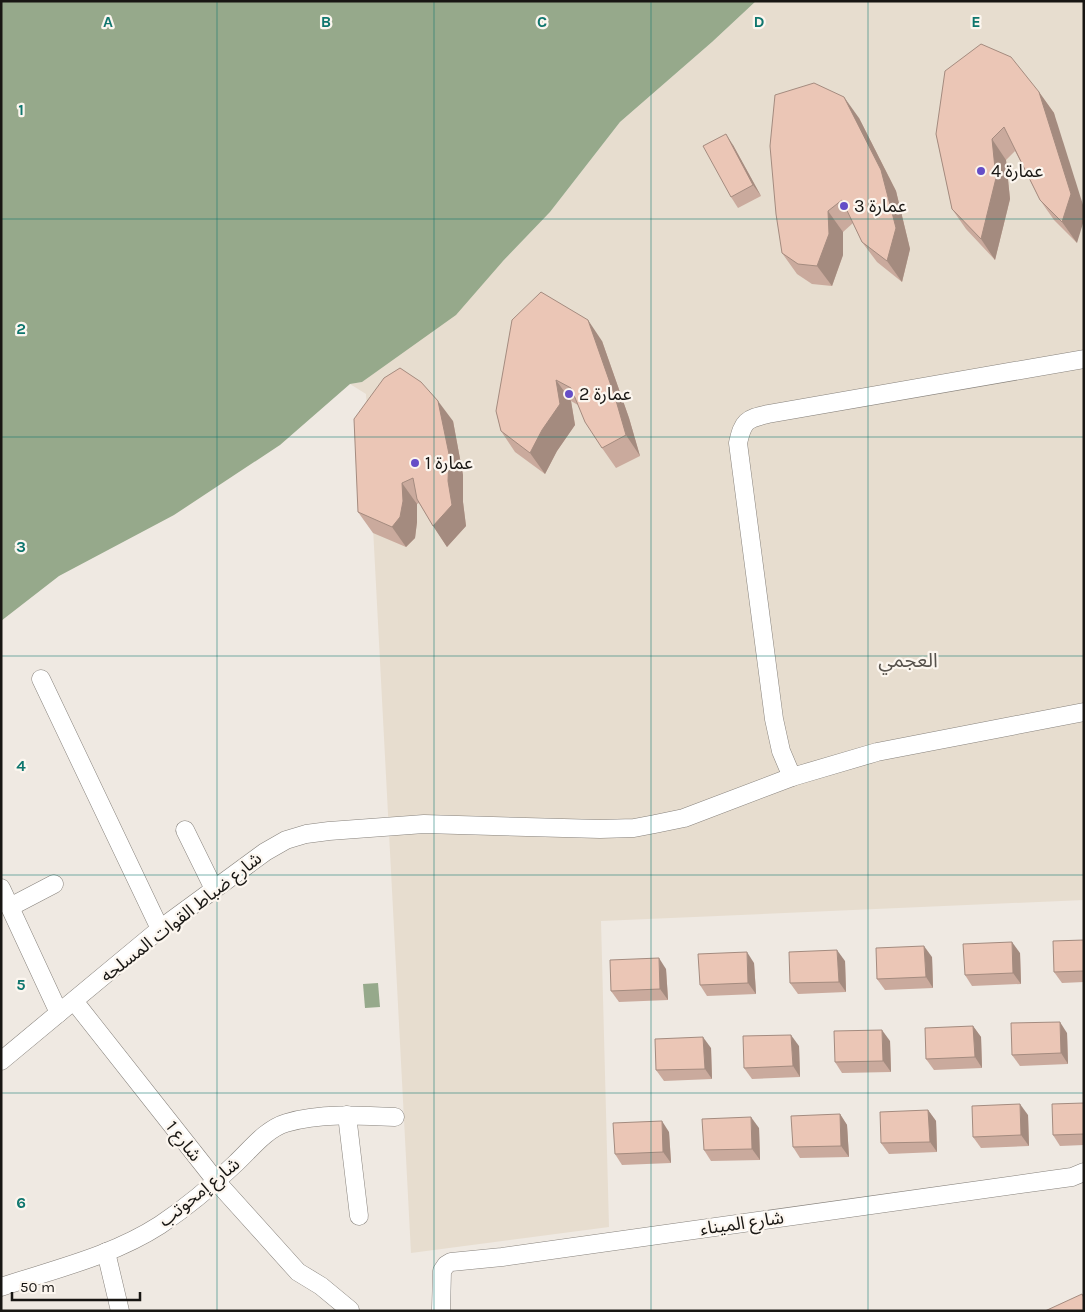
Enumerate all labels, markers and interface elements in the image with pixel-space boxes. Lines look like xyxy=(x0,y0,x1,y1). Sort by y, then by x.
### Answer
text: A xyxy=(103,12,113,31)
text: B xyxy=(321,12,331,31)
text: C xyxy=(537,12,547,31)
text: D xyxy=(754,12,765,31)
text: E xyxy=(971,12,981,31)
text: 1 xyxy=(18,100,24,119)
place label: عمارة 4 xyxy=(991,160,1043,182)
marker: عمارة 4 xyxy=(975,165,987,177)
place label: عمارة 3 xyxy=(854,195,907,217)
marker: عمارة 3 xyxy=(838,200,850,212)
text: 2 xyxy=(16,319,26,338)
place label: عمارة 2 xyxy=(579,383,632,405)
marker: عمارة 2 xyxy=(563,388,575,400)
place label: عمارة 1 xyxy=(425,452,473,474)
marker: عمارة 1 xyxy=(409,457,421,469)
text: 3 xyxy=(16,537,26,556)
district label: العجمي xyxy=(878,649,938,675)
text: 4 xyxy=(16,756,26,775)
street label: شارع ضباط القوات المسلحه xyxy=(96,847,268,989)
text: 5 xyxy=(16,975,26,994)
street label: شارع 1 xyxy=(159,1116,207,1167)
street label: شارع إمحوتب xyxy=(154,1153,246,1234)
text: 6 xyxy=(16,1193,26,1212)
street label: شارع الميناء xyxy=(699,1206,786,1243)
scale bar xyxy=(12,1270,140,1302)
text: 50 m xyxy=(20,1278,55,1296)

